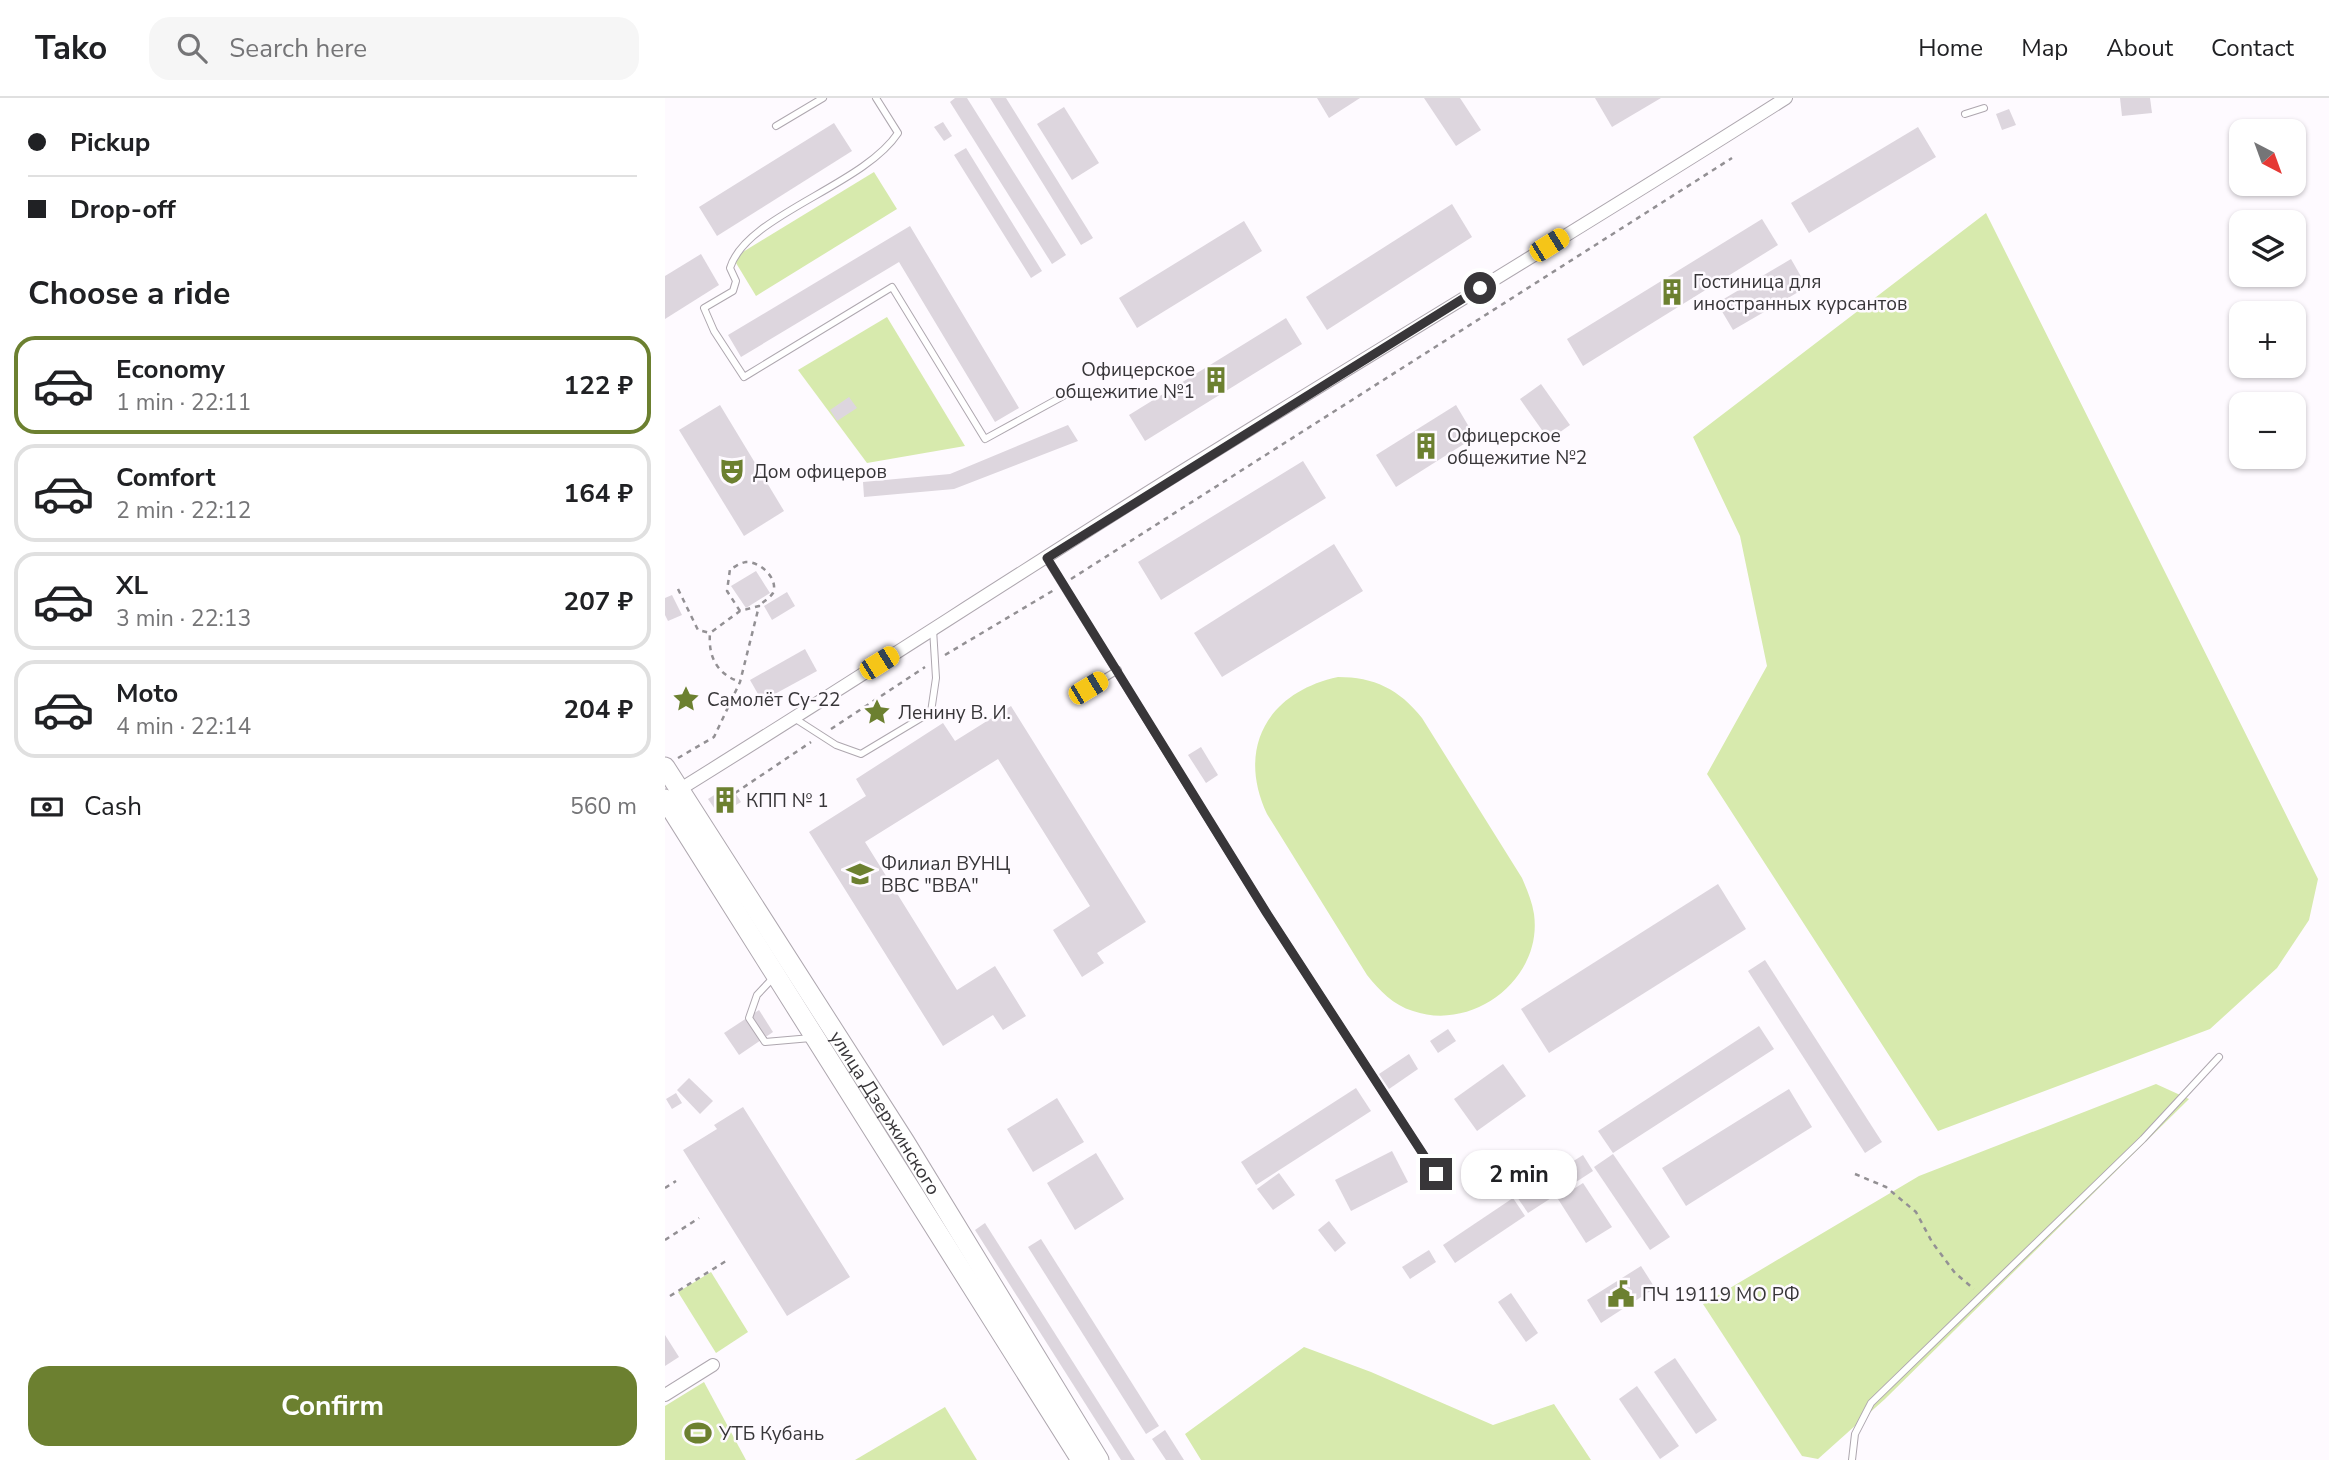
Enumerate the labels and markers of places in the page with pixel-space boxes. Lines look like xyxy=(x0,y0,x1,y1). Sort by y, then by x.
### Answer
place label: Гостиница для иностранных курсантов xyxy=(1693,269,1907,317)
building icon: Гостиница для иностранных курсантов xyxy=(1657,277,1687,307)
place label: Офицерское общежитие №1 xyxy=(1055,357,1195,405)
building icon: Офицерское общежитие №1 xyxy=(1201,365,1231,395)
place label: Офицерское общежитие №2 xyxy=(1447,423,1587,471)
building icon: Офицерское общежитие №2 xyxy=(1411,431,1441,461)
theatre icon: Дом офицеров xyxy=(717,456,747,486)
place label: Дом офицеров xyxy=(753,459,887,485)
place icon: Самолёт Су-22 xyxy=(671,684,701,714)
place label: Самолёт Су-22 xyxy=(707,687,840,713)
place icon: Ленину В. И. xyxy=(862,697,892,727)
place label: Ленину В. И. xyxy=(898,700,1011,726)
building icon: КПП № 1 xyxy=(710,785,740,815)
place label: КПП № 1 xyxy=(746,788,829,814)
place label: Филиал ВУНЦ ВВС "ВВА" xyxy=(881,851,1010,899)
school or university icon: Филиал ВУНЦ ВВС "ВВА" xyxy=(845,859,875,889)
public building icon: ПЧ 19119 МО РФ xyxy=(1606,1279,1636,1309)
place label: ПЧ 19119 МО РФ xyxy=(1642,1282,1800,1308)
sports icon: УТБ Кубань xyxy=(683,1418,713,1448)
place label: УТБ Кубань xyxy=(718,1421,824,1447)

